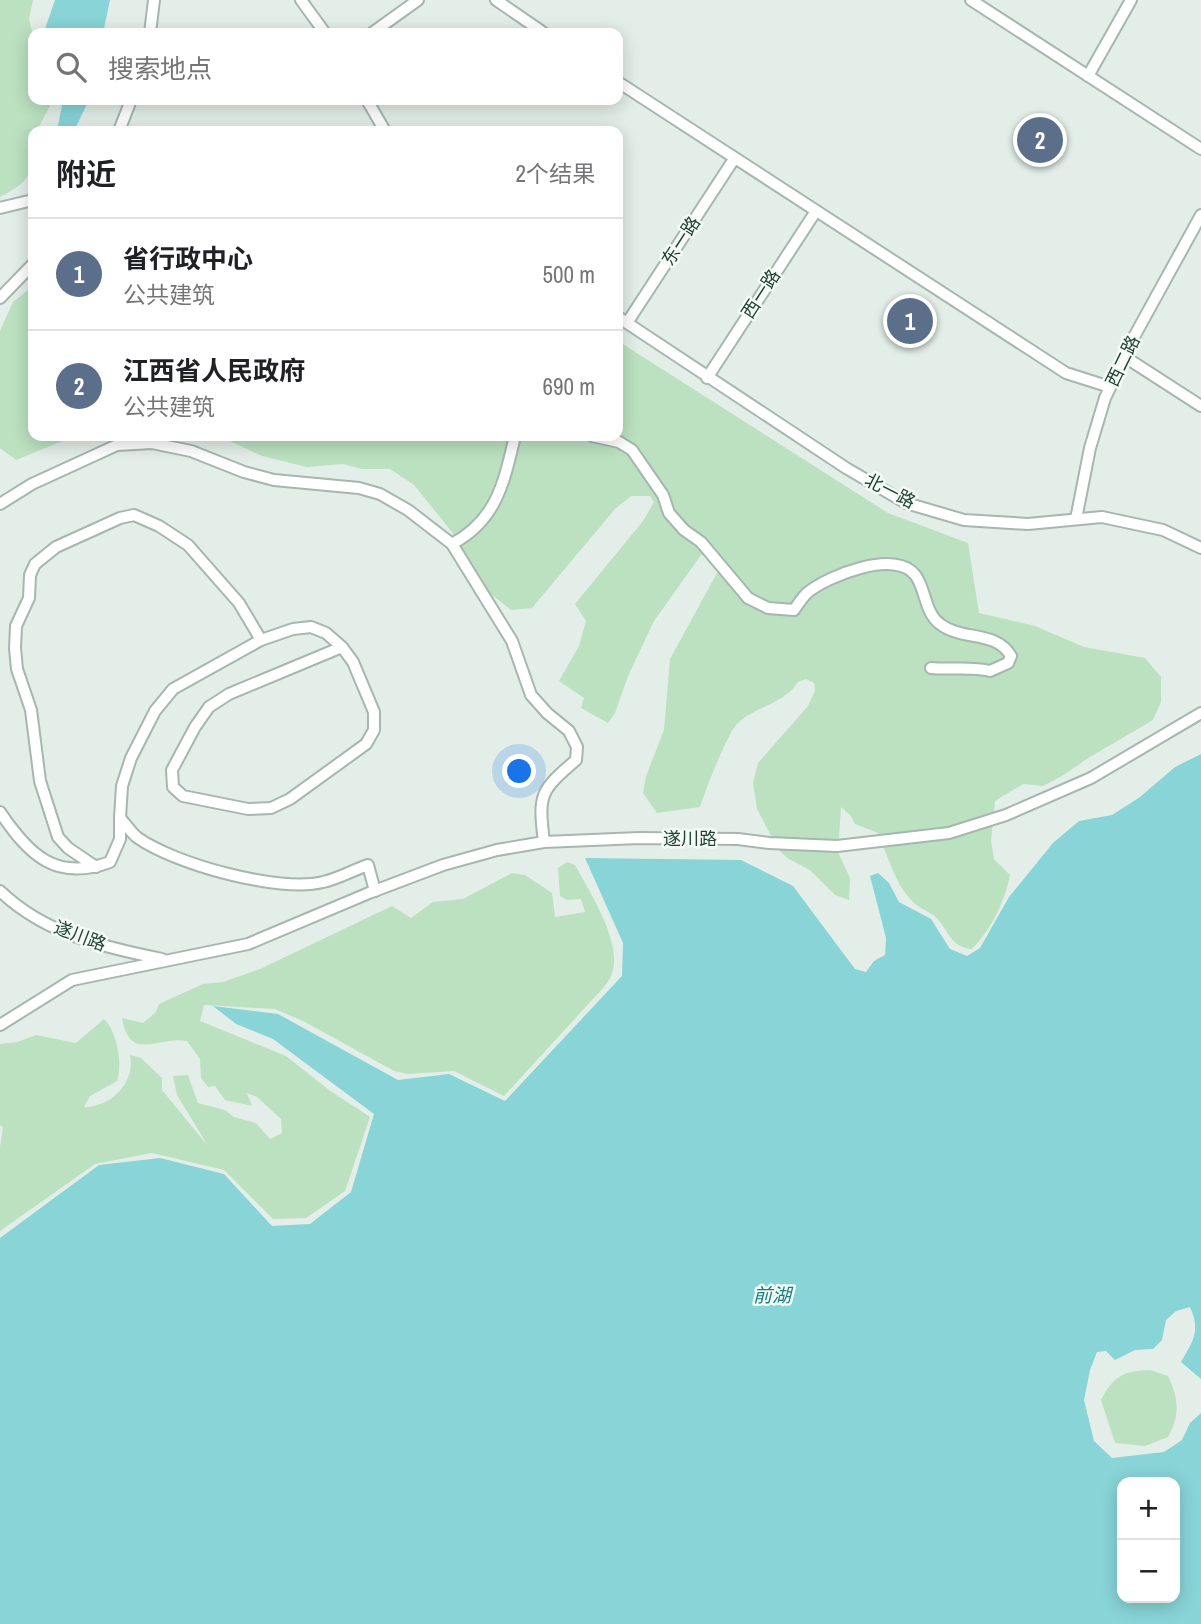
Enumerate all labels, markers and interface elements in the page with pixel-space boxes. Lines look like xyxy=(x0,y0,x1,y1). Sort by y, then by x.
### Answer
search box xyxy=(28,28,623,105)
icon: search xyxy=(52,48,90,86)
text: 搜索地点 xyxy=(108,51,212,86)
pin: 2 xyxy=(1017,114,1063,166)
text: 附近 xyxy=(56,154,116,194)
text: 2个结果 xyxy=(516,158,595,189)
street label: 东一路 xyxy=(655,211,706,270)
text: 省行政中心 xyxy=(123,241,253,276)
text: 1 xyxy=(74,259,84,290)
text: 500 m xyxy=(543,259,595,290)
street label: 西一路 xyxy=(735,264,786,323)
text: 公共建筑 xyxy=(123,279,215,310)
pin: 1 xyxy=(887,295,933,347)
street label: 西二路 xyxy=(1099,331,1146,391)
text: 江西省人民政府 xyxy=(123,353,305,388)
text: 2 xyxy=(74,371,84,402)
text: 690 m xyxy=(543,371,595,402)
text: 公共建筑 xyxy=(123,391,215,422)
street label: 北一路 xyxy=(860,467,920,514)
your location xyxy=(502,754,536,788)
street label: 遂川路 xyxy=(663,826,717,851)
street label: 遂川路 xyxy=(50,914,110,957)
water label: 前湖 xyxy=(753,1282,794,1308)
map controls xyxy=(1117,1477,1180,1603)
button: + xyxy=(1117,1477,1180,1540)
button: − xyxy=(1117,1540,1180,1603)

